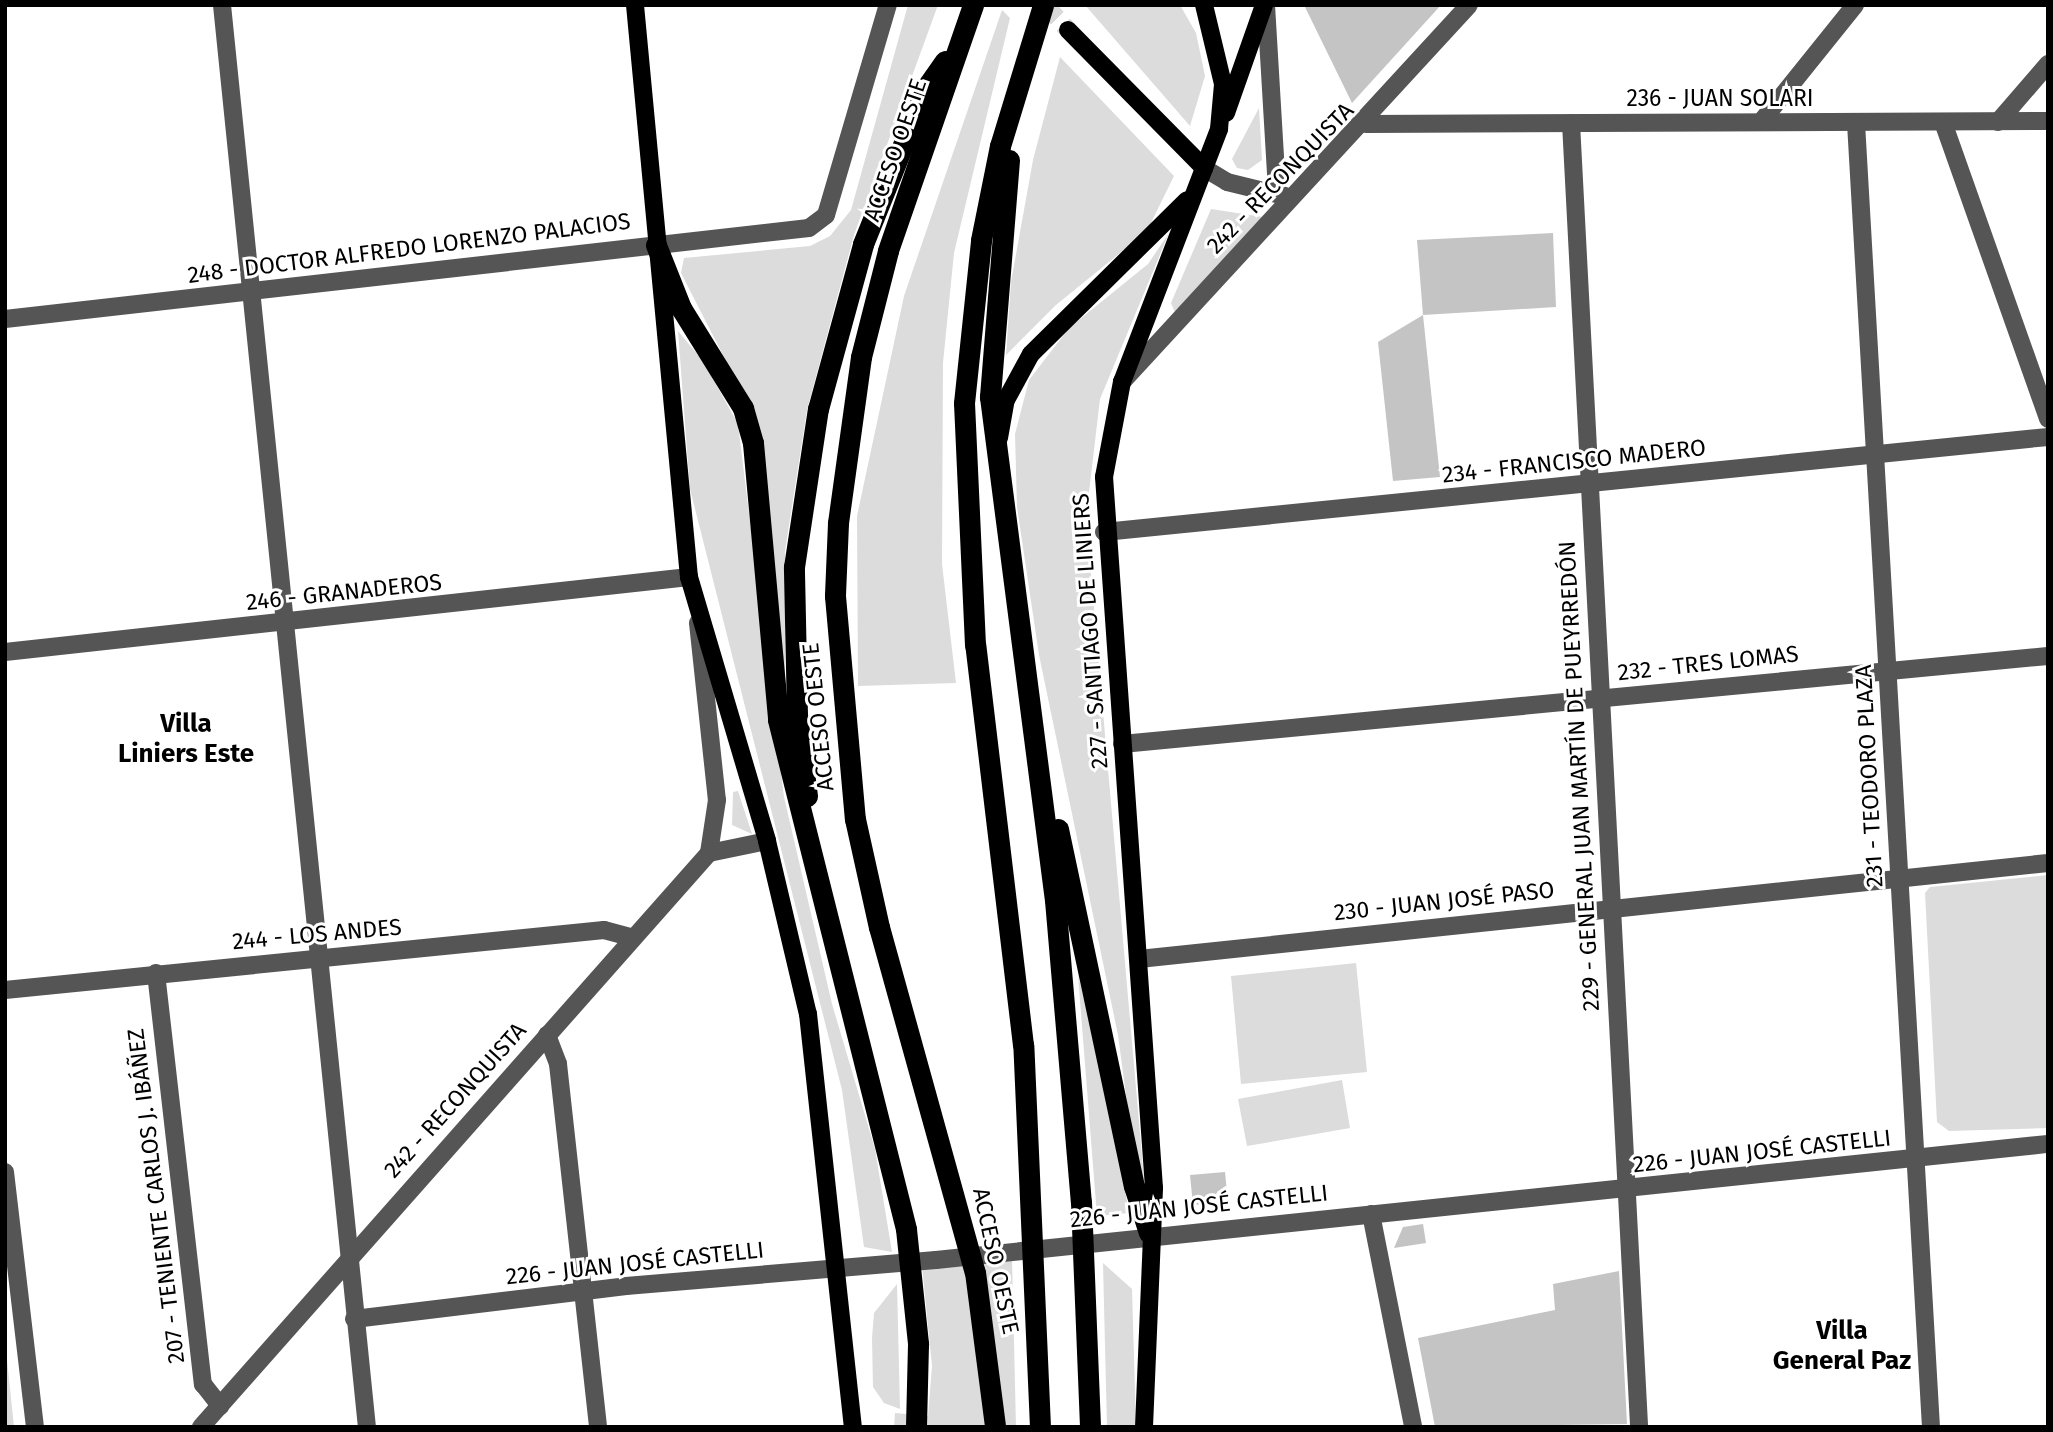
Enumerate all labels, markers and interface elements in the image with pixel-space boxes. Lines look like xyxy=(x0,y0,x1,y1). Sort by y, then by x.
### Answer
street label: ACCESO OESTE xyxy=(858,75,932,225)
street label: 236 - JUAN SOLARI xyxy=(1626,84,1814,112)
street label: 242 - RECONQUISTA xyxy=(1201,97,1359,259)
street label: 248 - DOCTOR ALFREDO LORENZO PALACIOS xyxy=(186,207,632,289)
street label: 234 - FRANCISCO MADERO xyxy=(1441,433,1707,489)
street label: 227 - SANTIAGO DE LINIERS xyxy=(1067,492,1113,770)
street label: 229 - GENERAL JUAN MARTÍN DE PUEYRREDÓN xyxy=(1553,540,1605,1012)
street label: 246 - GRANADEROS xyxy=(245,568,443,616)
street label: 232 - TRES LOMAS xyxy=(1616,640,1800,686)
street label: ACCESO OESTE xyxy=(796,641,840,793)
street label: 231 - TEODORO PLAZA xyxy=(1849,664,1889,888)
district label: Villa Liniers Este xyxy=(118,708,254,770)
street label: 230 - JUAN JOSÉ PASO xyxy=(1332,876,1556,926)
street label: 244 - LOS ANDES xyxy=(231,913,403,955)
street label: 242 - RECONQUISTA xyxy=(378,1017,532,1183)
street label: 207 - TENIENTE CARLOS J. IBÁÑEZ xyxy=(122,1027,190,1365)
street label: 226 - JUAN JOSÉ CASTELLI xyxy=(1632,1124,1892,1178)
street label: 226 - JUAN JOSÉ CASTELLI xyxy=(1069,1179,1329,1233)
street label: ACCESO OESTE xyxy=(967,1185,1025,1337)
street label: 226 - JUAN JOSÉ CASTELLI xyxy=(505,1236,765,1290)
district label: Villa General Paz xyxy=(1773,1315,1911,1376)

